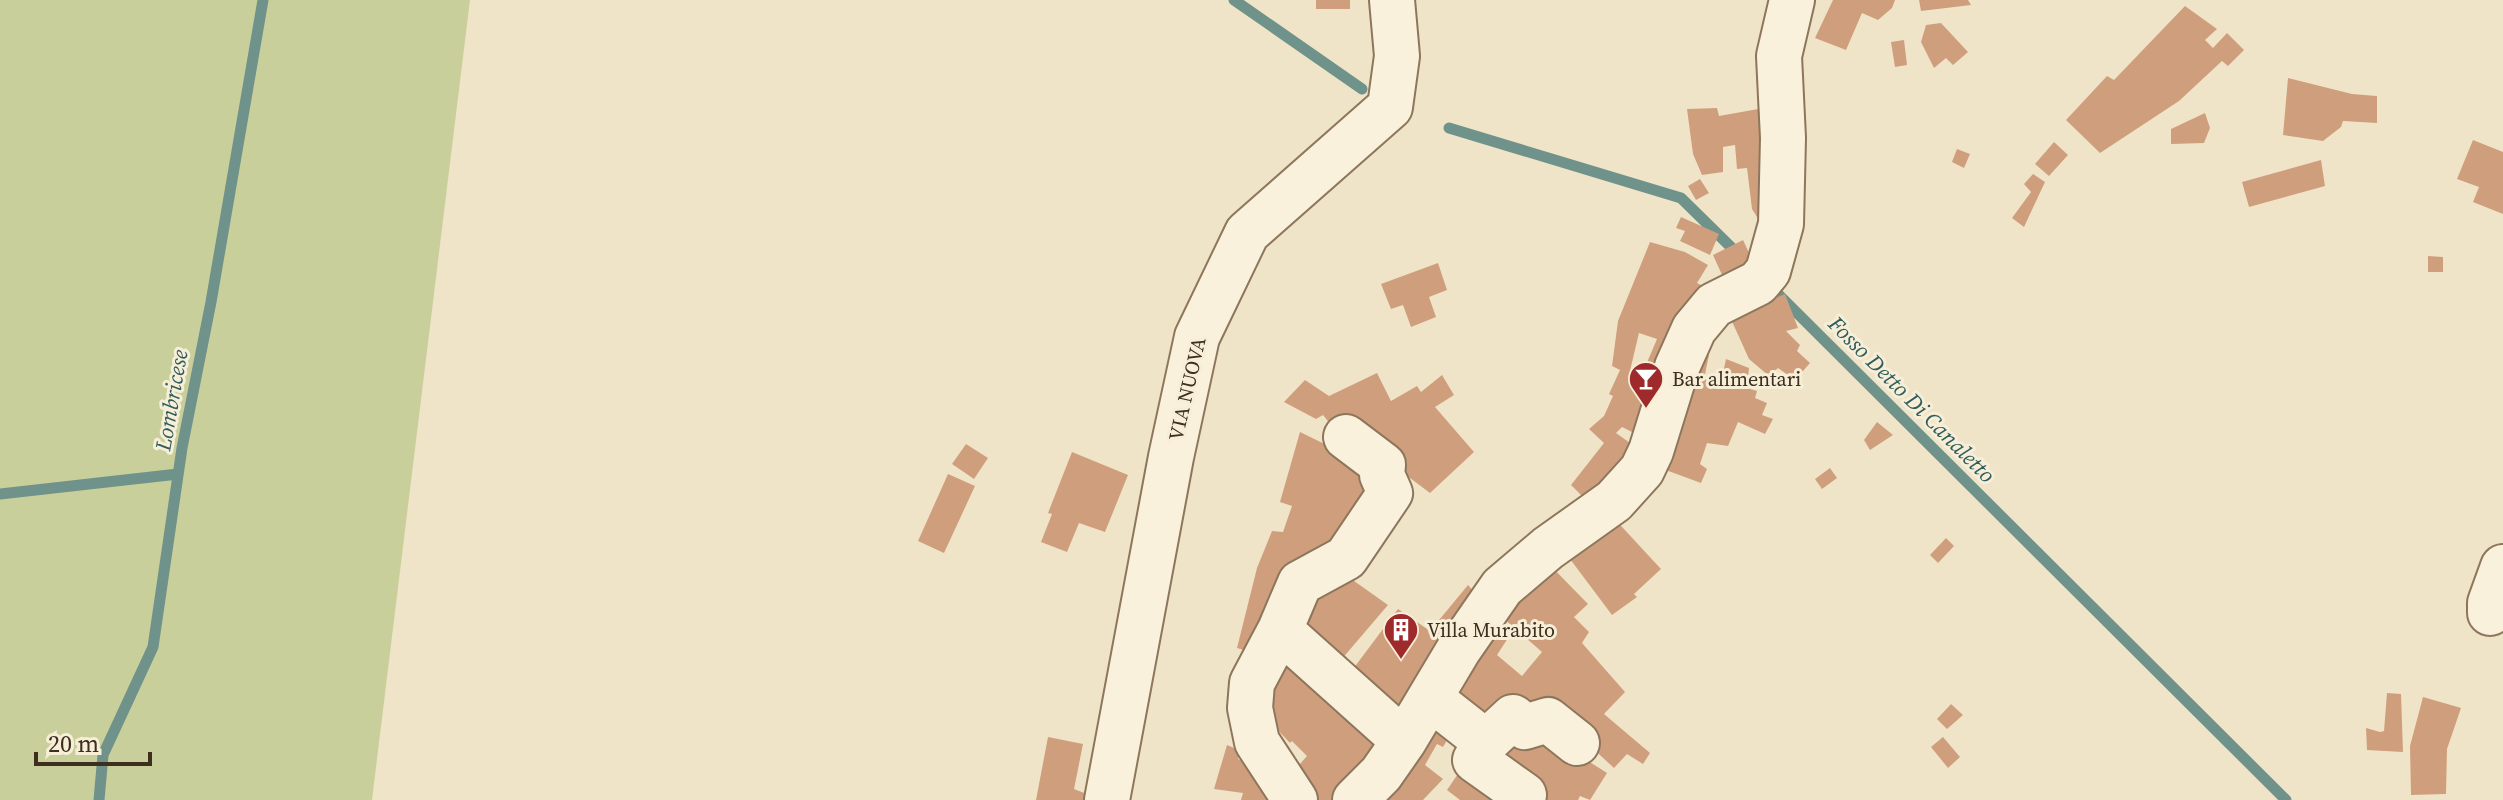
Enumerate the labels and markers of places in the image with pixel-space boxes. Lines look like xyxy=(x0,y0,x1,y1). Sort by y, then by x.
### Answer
bar icon: Bar alimentari xyxy=(1627,360,1665,410)
place label: Bar alimentari xyxy=(1672,365,1801,393)
building icon: Villa Murabito xyxy=(1382,611,1420,661)
place label: Villa Murabito xyxy=(1427,616,1555,644)

